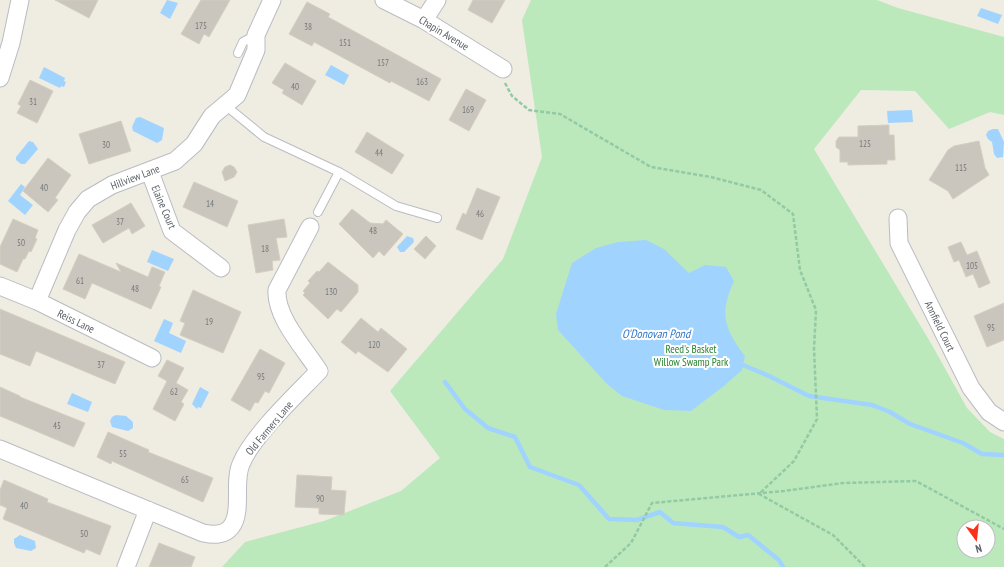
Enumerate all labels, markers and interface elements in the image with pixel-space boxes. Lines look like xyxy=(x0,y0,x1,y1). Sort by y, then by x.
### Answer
street label: Chapin Avenue xyxy=(416,13,472,54)
house number: 175 xyxy=(195,20,207,31)
house number: 38 xyxy=(304,21,312,32)
house number: 151 xyxy=(339,37,351,48)
house number: 157 xyxy=(377,57,389,68)
house number: 163 xyxy=(416,76,428,87)
house number: 40 xyxy=(291,81,299,92)
house number: 31 xyxy=(29,96,37,107)
house number: 169 xyxy=(462,104,474,115)
house number: 125 xyxy=(859,138,871,149)
house number: 30 xyxy=(102,139,110,150)
house number: 44 xyxy=(375,147,383,158)
street label: Hillview Lane xyxy=(109,161,162,193)
house number: 115 xyxy=(955,162,967,173)
house number: 40 xyxy=(40,182,48,193)
street label: Elaine Court xyxy=(149,183,179,231)
house number: 14 xyxy=(206,198,214,209)
house number: 46 xyxy=(476,208,484,219)
house number: 37 xyxy=(116,216,124,227)
house number: 48 xyxy=(369,225,377,236)
house number: 50 xyxy=(17,237,25,248)
house number: 18 xyxy=(261,243,269,254)
house number: 105 xyxy=(966,260,978,271)
house number: 61 xyxy=(76,275,84,286)
house number: 48 xyxy=(131,283,139,294)
house number: 130 xyxy=(325,286,337,297)
street label: Annfield Court xyxy=(922,298,958,354)
street label: Reiss Lane xyxy=(55,306,97,336)
house number: 19 xyxy=(205,316,213,327)
house number: 95 xyxy=(987,322,995,333)
water label: O'Donovan Pond xyxy=(622,326,692,341)
house number: 120 xyxy=(368,339,380,350)
park label: Reed's Basket Willow Swamp Park xyxy=(654,342,729,369)
house number: 37 xyxy=(97,359,105,370)
house number: 95 xyxy=(257,371,265,382)
house number: 62 xyxy=(170,386,178,397)
street label: Old Farmers Lane xyxy=(242,398,296,458)
house number: 45 xyxy=(53,420,61,431)
house number: 55 xyxy=(119,448,127,459)
house number: 65 xyxy=(181,474,189,485)
house number: 90 xyxy=(316,493,324,504)
house number: 40 xyxy=(20,500,28,511)
north arrow xyxy=(956,519,996,559)
house number: 50 xyxy=(80,528,88,539)
text: N xyxy=(974,541,983,556)

